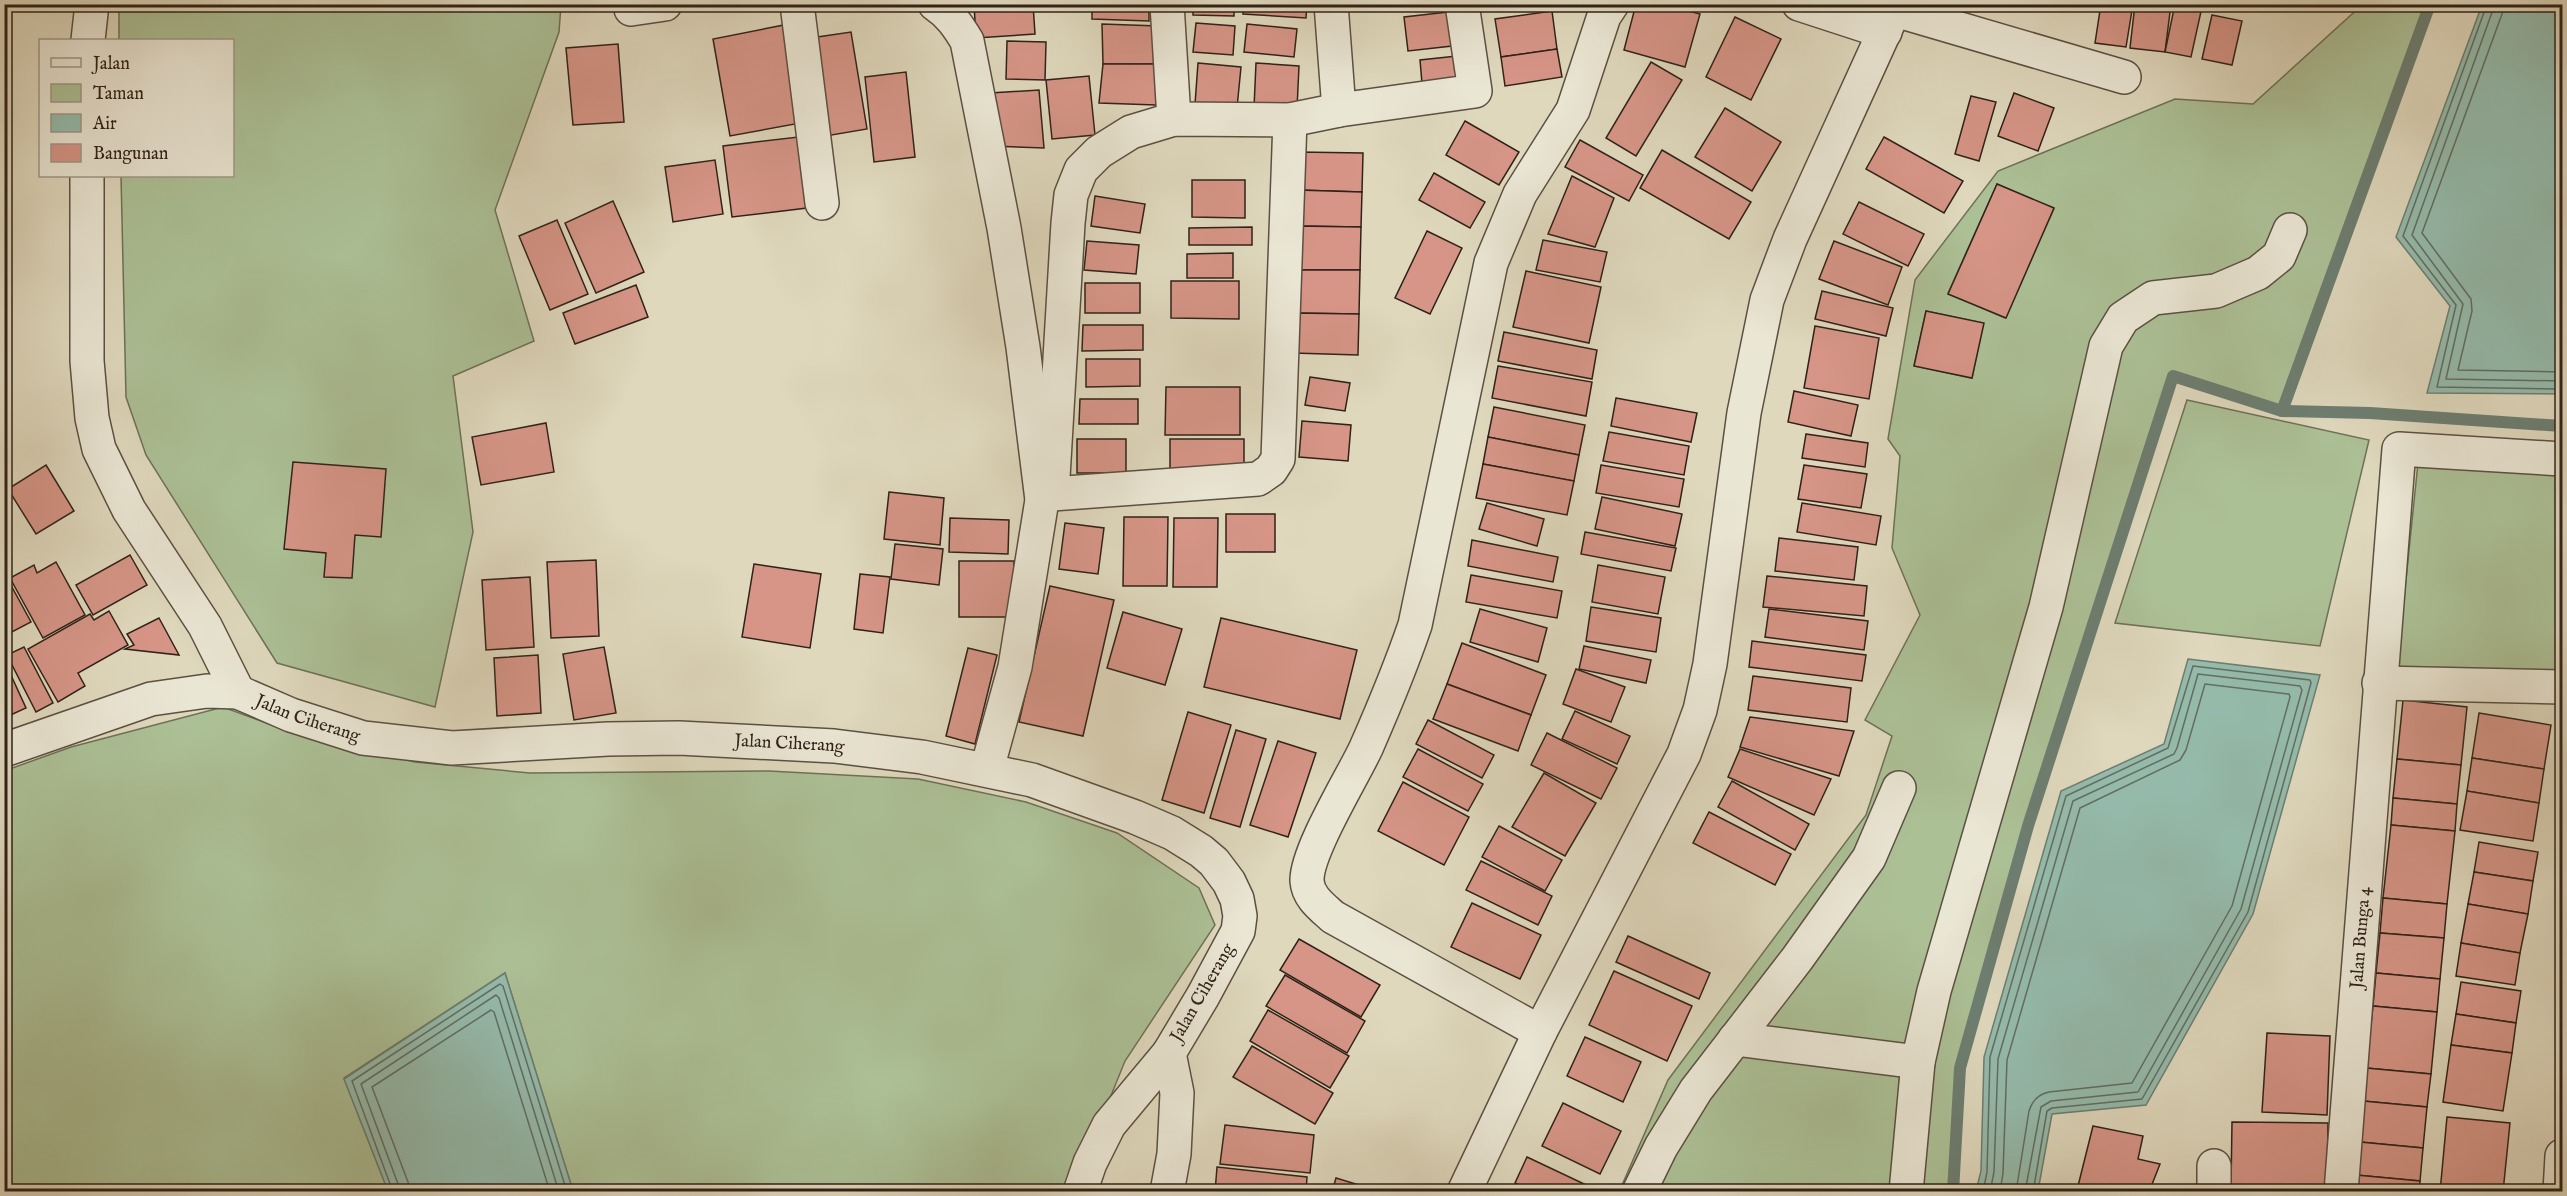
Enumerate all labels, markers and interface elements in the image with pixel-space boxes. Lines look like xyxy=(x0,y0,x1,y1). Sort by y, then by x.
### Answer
legend xyxy=(39,39,234,177)
text: Jalan xyxy=(91,53,130,76)
text: Taman xyxy=(93,83,144,106)
text: Air xyxy=(92,113,117,136)
text: Bangunan xyxy=(93,143,169,166)
street label: Jalan Ciherang xyxy=(250,689,363,748)
street label: Jalan Ciherang xyxy=(732,729,846,759)
street label: Jalan Bunga 4 xyxy=(2345,886,2376,992)
street label: Jalan Ciherang xyxy=(1165,939,1241,1048)

